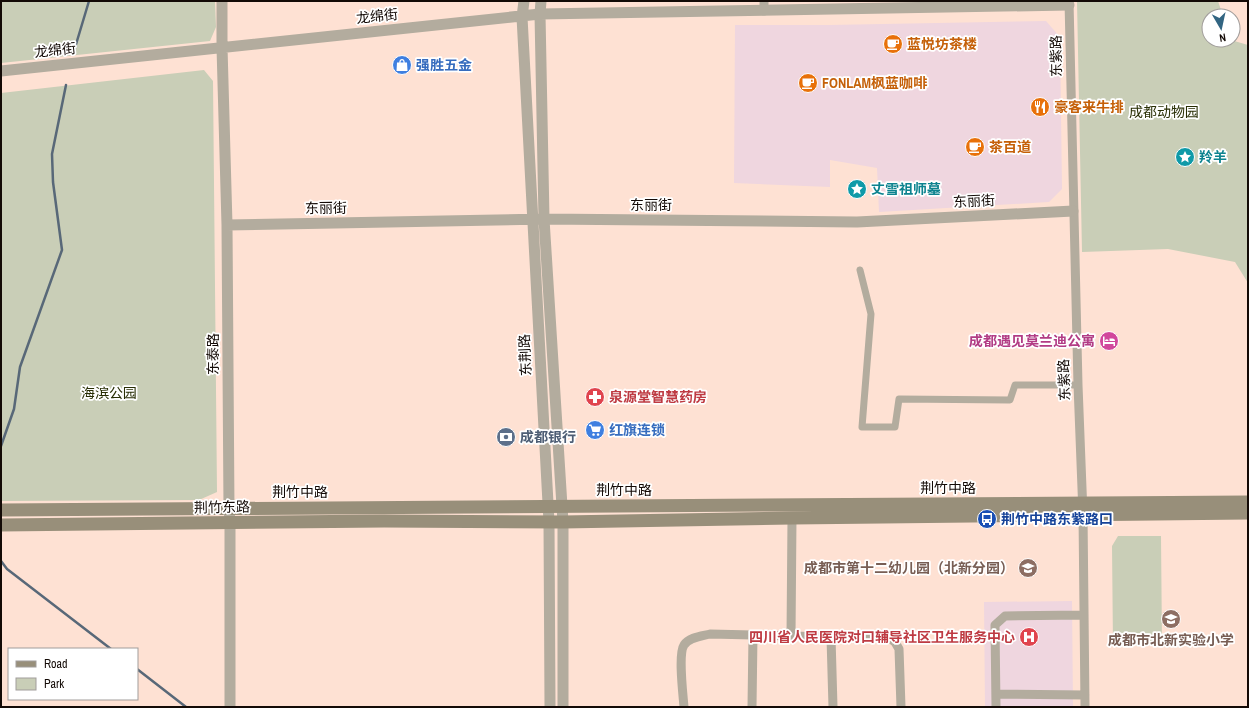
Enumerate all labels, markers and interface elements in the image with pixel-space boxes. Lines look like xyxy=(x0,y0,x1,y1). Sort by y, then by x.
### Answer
street label: 龙绵街 xyxy=(355,5,399,27)
north arrow xyxy=(1201,8,1241,48)
text: N xyxy=(1218,30,1227,45)
cafe icon: 蓝悦坊茶楼 xyxy=(882,33,904,55)
place label: 蓝悦坊茶楼 xyxy=(907,35,977,53)
street label: 东紫路 xyxy=(1047,35,1065,77)
street label: 龙绵街 xyxy=(33,39,77,61)
shop icon: 强胜五金 xyxy=(391,54,413,76)
place label: 强胜五金 xyxy=(416,56,472,74)
cafe icon: FONLAM枫蓝咖啡 xyxy=(797,72,819,94)
place label: FONLAM枫蓝咖啡 xyxy=(822,74,928,92)
restaurant icon: 豪客来牛排 xyxy=(1029,96,1051,118)
place label: 豪客来牛排 xyxy=(1054,98,1124,116)
park label: 成都动物园 xyxy=(1129,103,1199,121)
cafe icon: 茶百道 xyxy=(964,136,986,158)
place label: 茶百道 xyxy=(989,138,1031,156)
place icon: 羚羊 xyxy=(1174,146,1196,168)
place label: 羚羊 xyxy=(1199,148,1227,166)
place icon: 丈雪祖师墓 xyxy=(846,178,868,200)
place label: 丈雪祖师墓 xyxy=(871,180,941,198)
street label: 东丽街 xyxy=(953,191,995,211)
street label: 东丽街 xyxy=(630,196,672,214)
street label: 东丽街 xyxy=(305,199,347,217)
hotel icon: 成都遇见莫兰迪公寓 xyxy=(1098,330,1120,352)
place label: 成都遇见莫兰迪公寓 xyxy=(969,332,1095,350)
street label: 东泰路 xyxy=(204,333,222,375)
street label: 东荆路 xyxy=(515,334,535,376)
street label: 东紫路 xyxy=(1054,359,1074,401)
park label: 海滨公园 xyxy=(81,384,137,402)
pharmacy icon: 泉源堂智慧药房 xyxy=(584,386,606,408)
place label: 泉源堂智慧药房 xyxy=(609,388,707,406)
supermarket icon: 红旗连锁 xyxy=(584,419,606,441)
place label: 红旗连锁 xyxy=(609,421,665,439)
bank icon: 成都银行 xyxy=(495,426,517,448)
place label: 成都银行 xyxy=(520,428,576,446)
street label: 荆竹中路 xyxy=(920,479,976,497)
street label: 荆竹中路 xyxy=(596,481,652,499)
street label: 荆竹中路 xyxy=(272,483,328,501)
street label: 荆竹东路 xyxy=(194,498,250,516)
bus stop icon: 荆竹中路东紫路口 xyxy=(976,508,998,530)
place label: 荆竹中路东紫路口 xyxy=(1001,510,1113,528)
school or university icon: 成都市第十二幼儿园（北新分园） xyxy=(1017,557,1039,579)
place label: 成都市第十二幼儿园（北新分园） xyxy=(804,559,1014,577)
school or university icon: 成都市北新实验小学 xyxy=(1160,608,1182,630)
hospital icon: 四川省人民医院对口辅导社区卫生服务中心 xyxy=(1018,626,1040,648)
place label: 四川省人民医院对口辅导社区卫生服务中心 xyxy=(749,628,1015,646)
place label: 成都市北新实验小学 xyxy=(1108,631,1234,649)
legend xyxy=(8,648,138,700)
text: Road xyxy=(44,656,68,672)
text: Park xyxy=(44,676,64,692)

